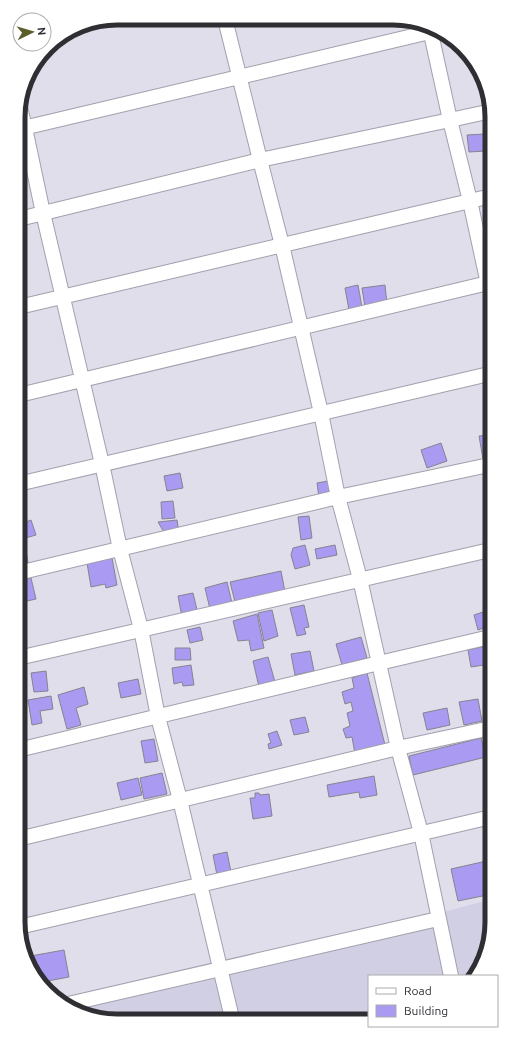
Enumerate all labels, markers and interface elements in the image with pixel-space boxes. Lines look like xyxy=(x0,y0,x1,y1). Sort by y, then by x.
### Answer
north arrow xyxy=(12,12,52,52)
text: N xyxy=(36,27,48,36)
legend xyxy=(368,975,498,1027)
text: Road xyxy=(404,984,432,997)
text: Building xyxy=(404,1004,448,1017)

